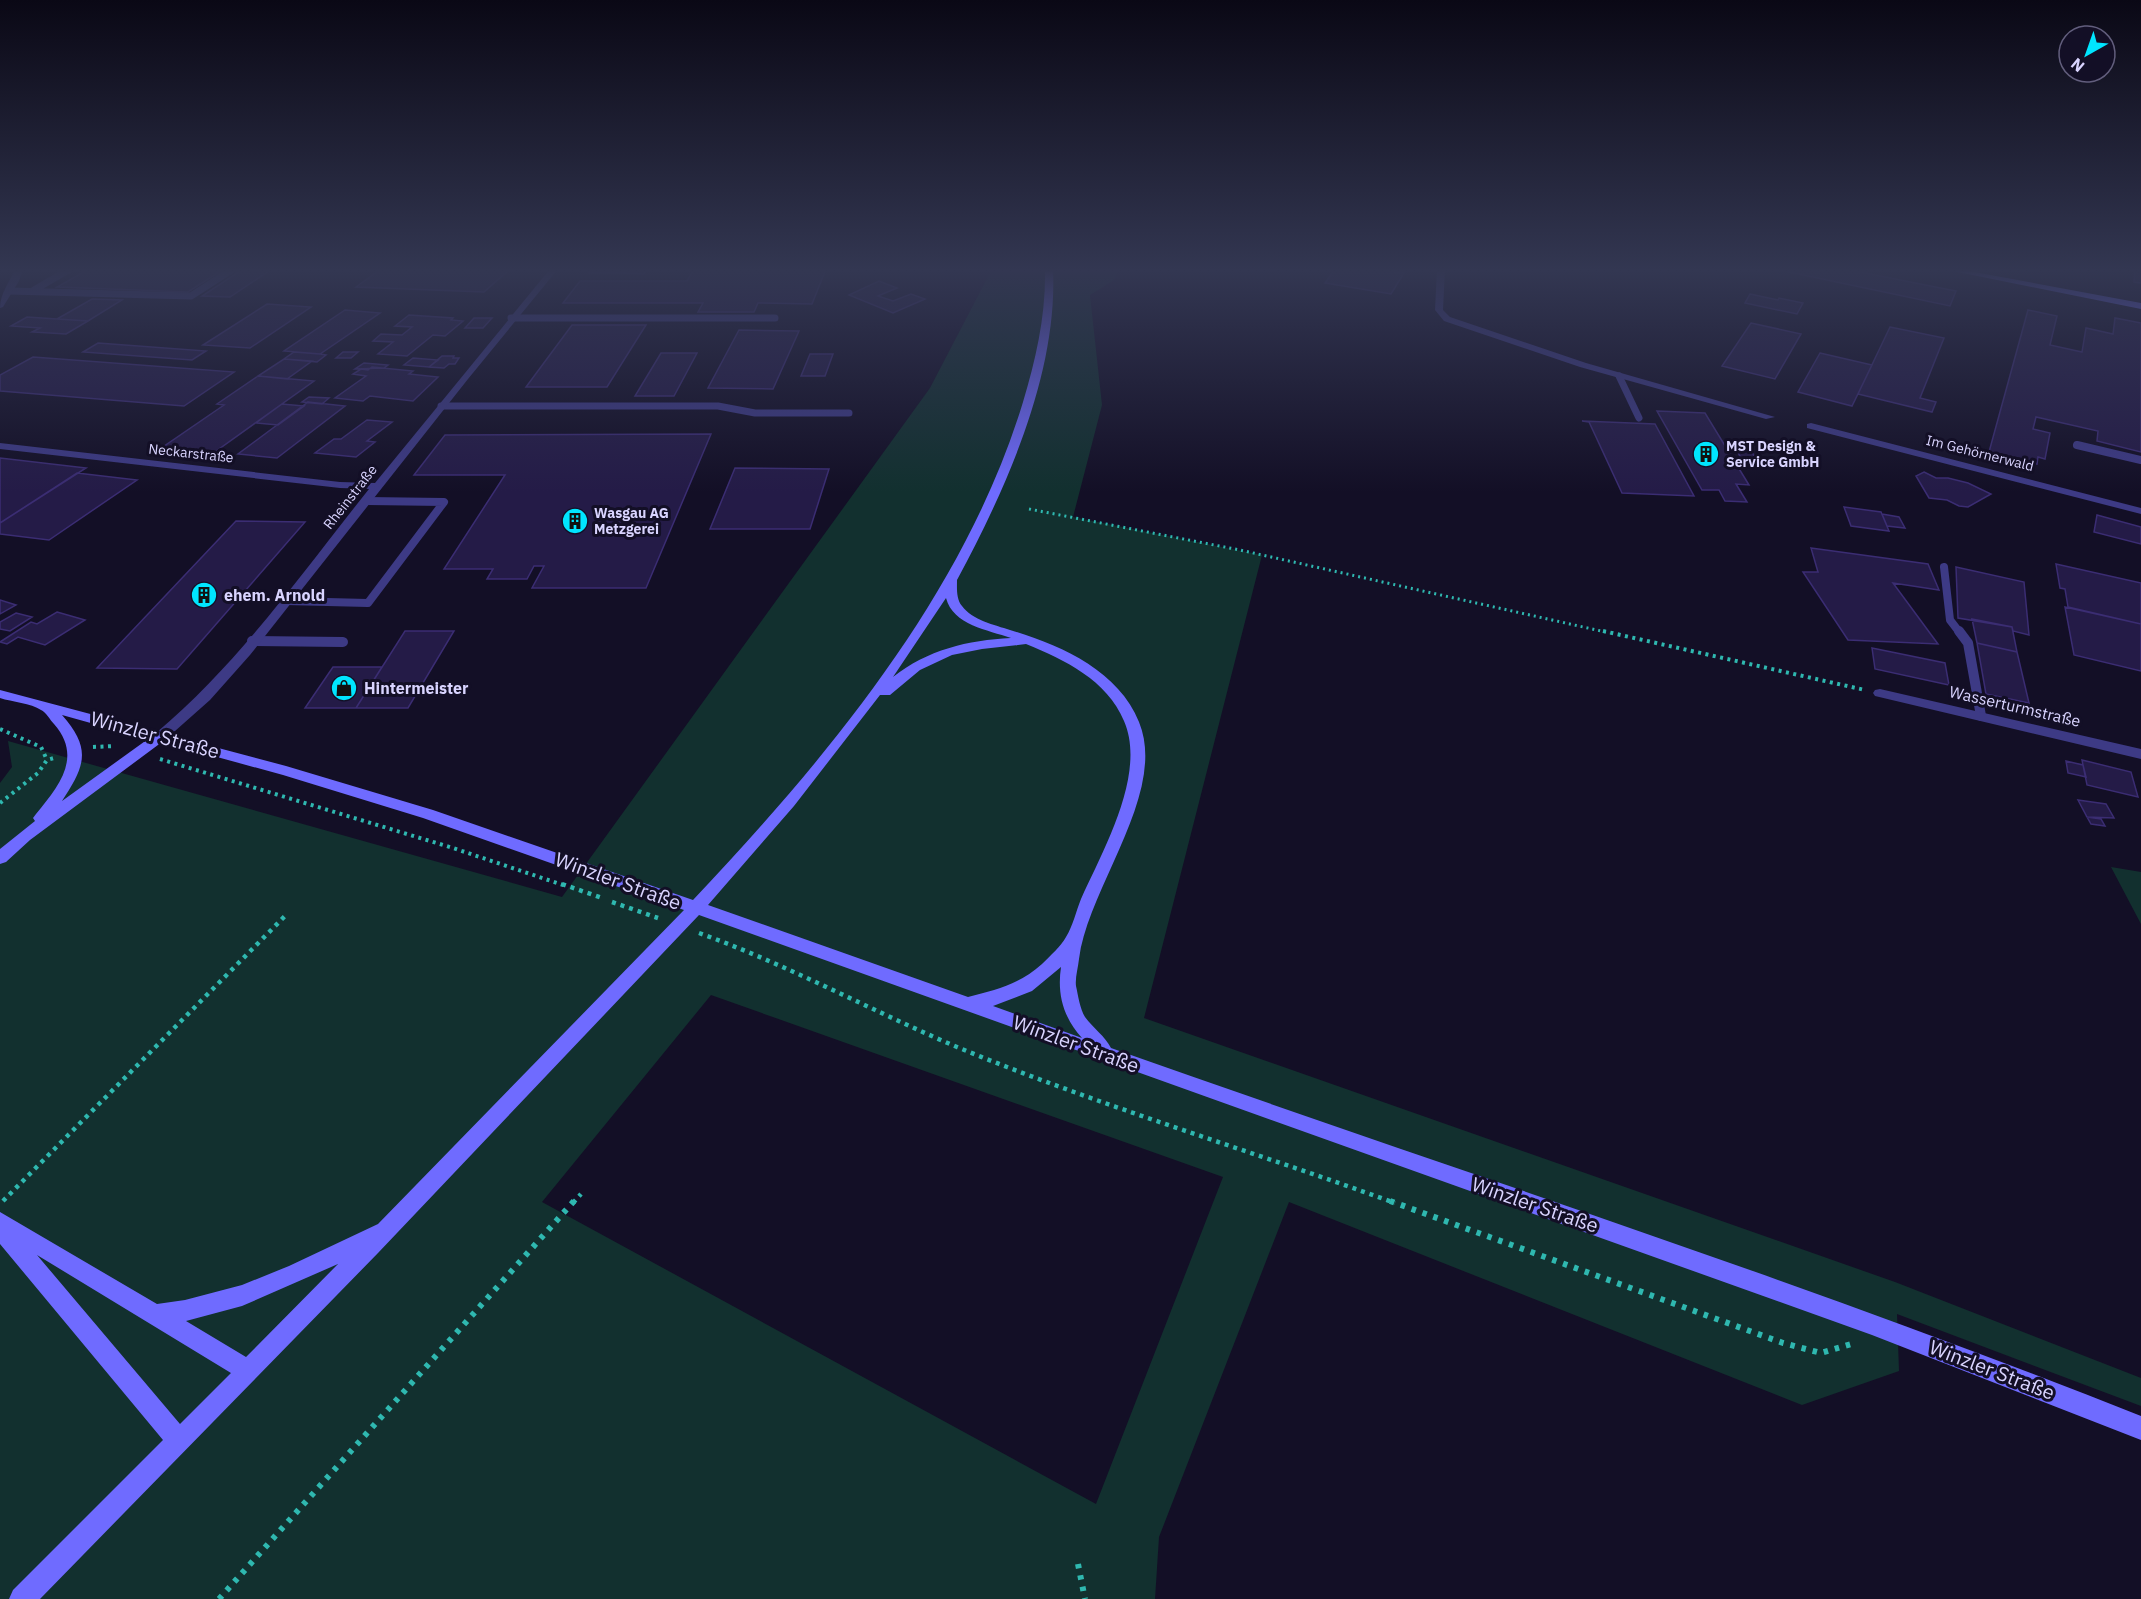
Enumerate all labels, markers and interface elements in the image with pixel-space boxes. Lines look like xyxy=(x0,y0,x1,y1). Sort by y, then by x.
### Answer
north arrow xyxy=(2057,24,2117,84)
text: N xyxy=(2066,54,2088,77)
street label: Im Gehörnerwald xyxy=(1924,431,2036,475)
place label: MST Design & Service GmbH xyxy=(1726,437,1819,471)
building icon: MST Design & Service GmbH xyxy=(1691,439,1721,469)
street label: Neckarstraße xyxy=(148,440,235,466)
street label: Rheinstraße xyxy=(319,461,381,533)
place label: Wasgau AG Metzgerei xyxy=(594,504,669,538)
building icon: Wasgau AG Metzgerei xyxy=(560,506,590,536)
building icon: ehem. Arnold xyxy=(189,580,219,610)
place label: ehem. Arnold xyxy=(224,585,325,605)
shop icon: Hintermeister xyxy=(329,673,359,703)
place label: Hintermeister xyxy=(364,678,469,698)
street label: Wasserturmstraße xyxy=(1947,681,2083,731)
street label: Winzler Straße xyxy=(88,704,223,765)
street label: Winzler Straße xyxy=(551,845,685,916)
street label: Winzler Straße xyxy=(1009,1008,1143,1079)
street label: Winzler Straße xyxy=(1468,1170,1602,1239)
street label: Winzler Straße xyxy=(1926,1333,2059,1406)

